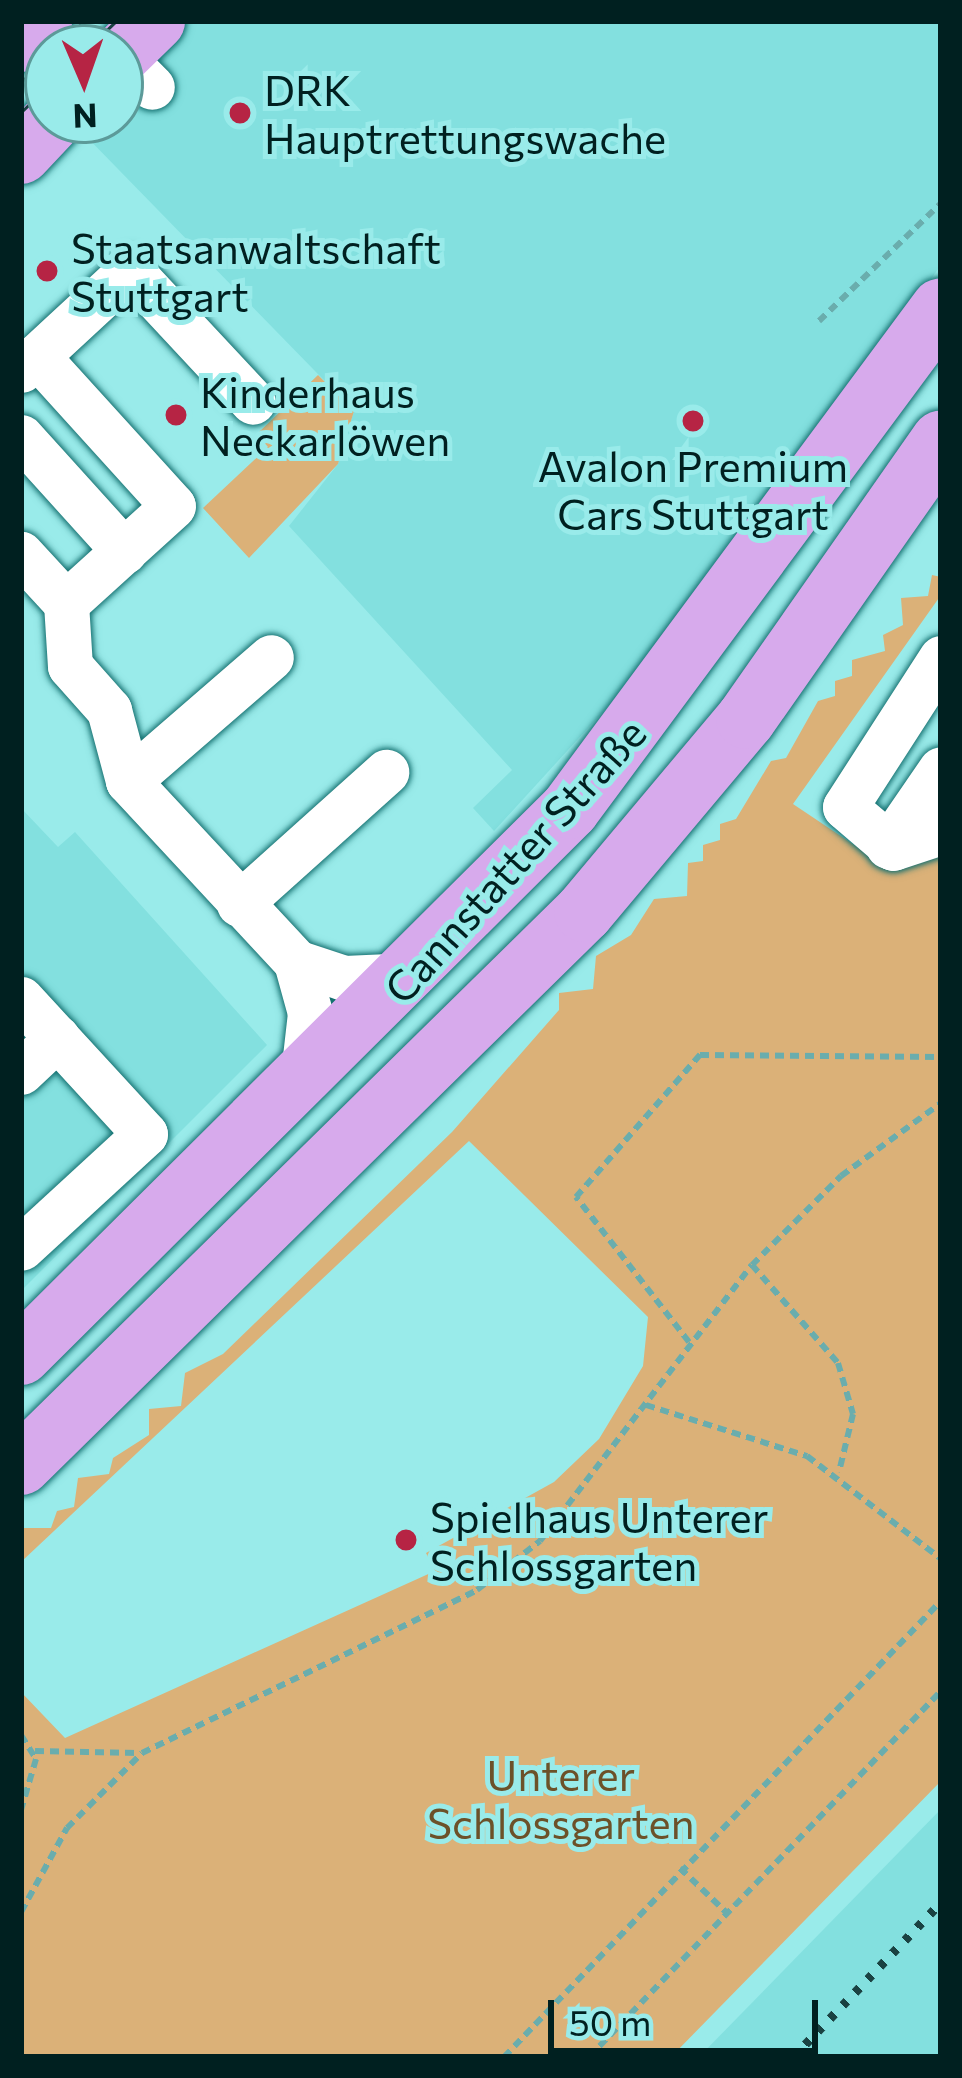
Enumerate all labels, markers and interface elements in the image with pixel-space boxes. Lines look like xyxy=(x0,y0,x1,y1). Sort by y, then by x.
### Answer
north arrow xyxy=(24,24,144,144)
place label: DRK Hauptrettungswache xyxy=(264,64,666,162)
text: N xyxy=(72,97,98,138)
marker: DRK Hauptrettungswache xyxy=(227,100,253,126)
place label: Staatsanwaltschaft Stuttgart xyxy=(71,222,441,320)
marker: Staatsanwaltschaft Stuttgart xyxy=(34,258,60,284)
place label: Kinderhaus Neckarlöwen xyxy=(200,366,450,464)
marker: Kinderhaus Neckarlöwen xyxy=(163,402,189,428)
marker: Avalon Premium Cars Stuttgart xyxy=(680,408,706,434)
place label: Avalon Premium Cars Stuttgart xyxy=(538,440,848,538)
street label: Cannstatter Straße xyxy=(373,707,655,1013)
place label: Spielhaus Unterer Schlossgarten xyxy=(430,1491,769,1589)
marker: Spielhaus Unterer Schlossgarten xyxy=(393,1527,419,1553)
park label: Unterer Schlossgarten xyxy=(427,1749,695,1848)
scale bar xyxy=(554,1976,824,2050)
text: 50 m xyxy=(569,1999,651,2043)

